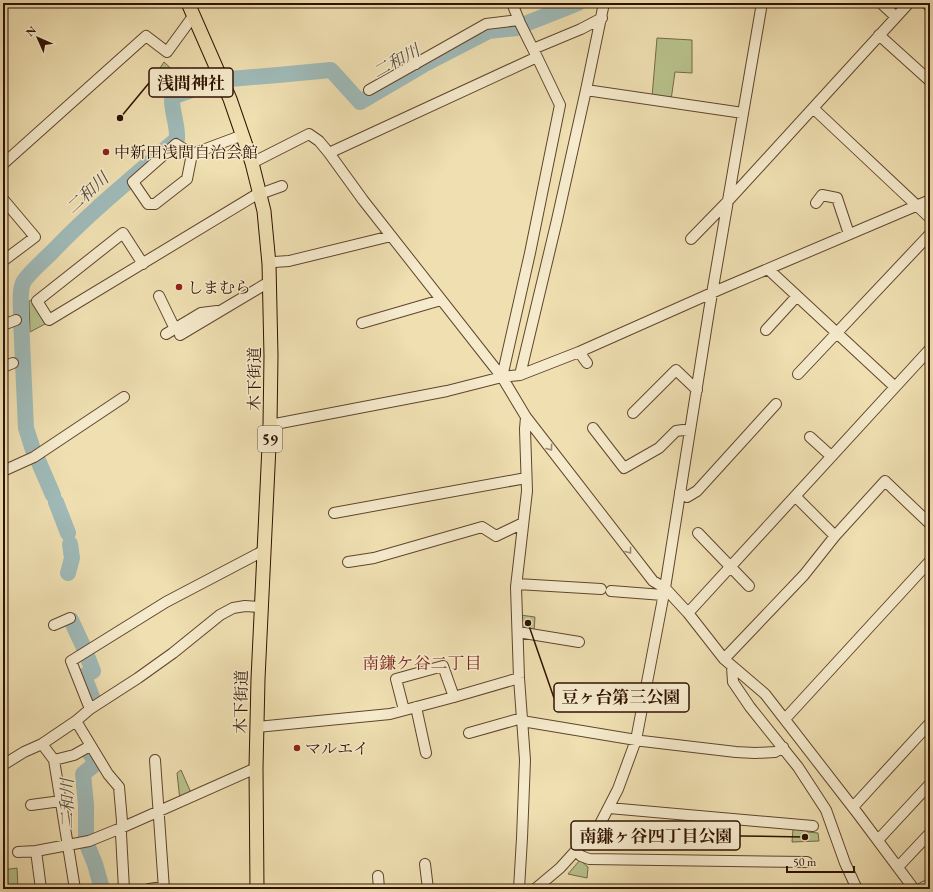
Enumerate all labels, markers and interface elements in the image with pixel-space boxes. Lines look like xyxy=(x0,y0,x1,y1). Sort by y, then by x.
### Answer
north arrow xyxy=(18,18,58,58)
text: N xyxy=(23,23,39,39)
water label: 二和川 xyxy=(368,38,425,83)
callout: 浅間神社 xyxy=(149,68,233,97)
text: 浅間神社 xyxy=(157,72,225,94)
place label: 中新田浅間自治会館 xyxy=(114,142,258,163)
marker: 中新田浅間自治会館 xyxy=(101,147,111,157)
water label: 二和川 xyxy=(61,166,115,218)
place label: しまむら xyxy=(187,277,251,298)
marker: しまむら xyxy=(174,282,184,292)
street label: 木下街道 xyxy=(244,347,265,411)
road number: 59 xyxy=(258,426,282,452)
one-way arrow xyxy=(545,444,553,451)
one-way arrow xyxy=(625,546,632,553)
district label: 南鎌ケ谷二丁目 xyxy=(363,652,482,674)
street label: 木下街道 xyxy=(230,670,252,734)
callout: 豆ヶ台第三公園 xyxy=(554,683,689,712)
text: 豆ヶ台第三公園 xyxy=(562,686,681,708)
place label: マルエイ xyxy=(305,738,369,759)
marker: マルエイ xyxy=(292,743,302,753)
water label: 二和川 xyxy=(56,777,78,830)
callout: 南鎌ヶ谷四丁目公園 xyxy=(571,821,740,850)
text: 南鎌ヶ谷四丁目公園 xyxy=(580,825,733,847)
scale bar xyxy=(787,848,854,874)
text: 50 m xyxy=(793,854,817,870)

